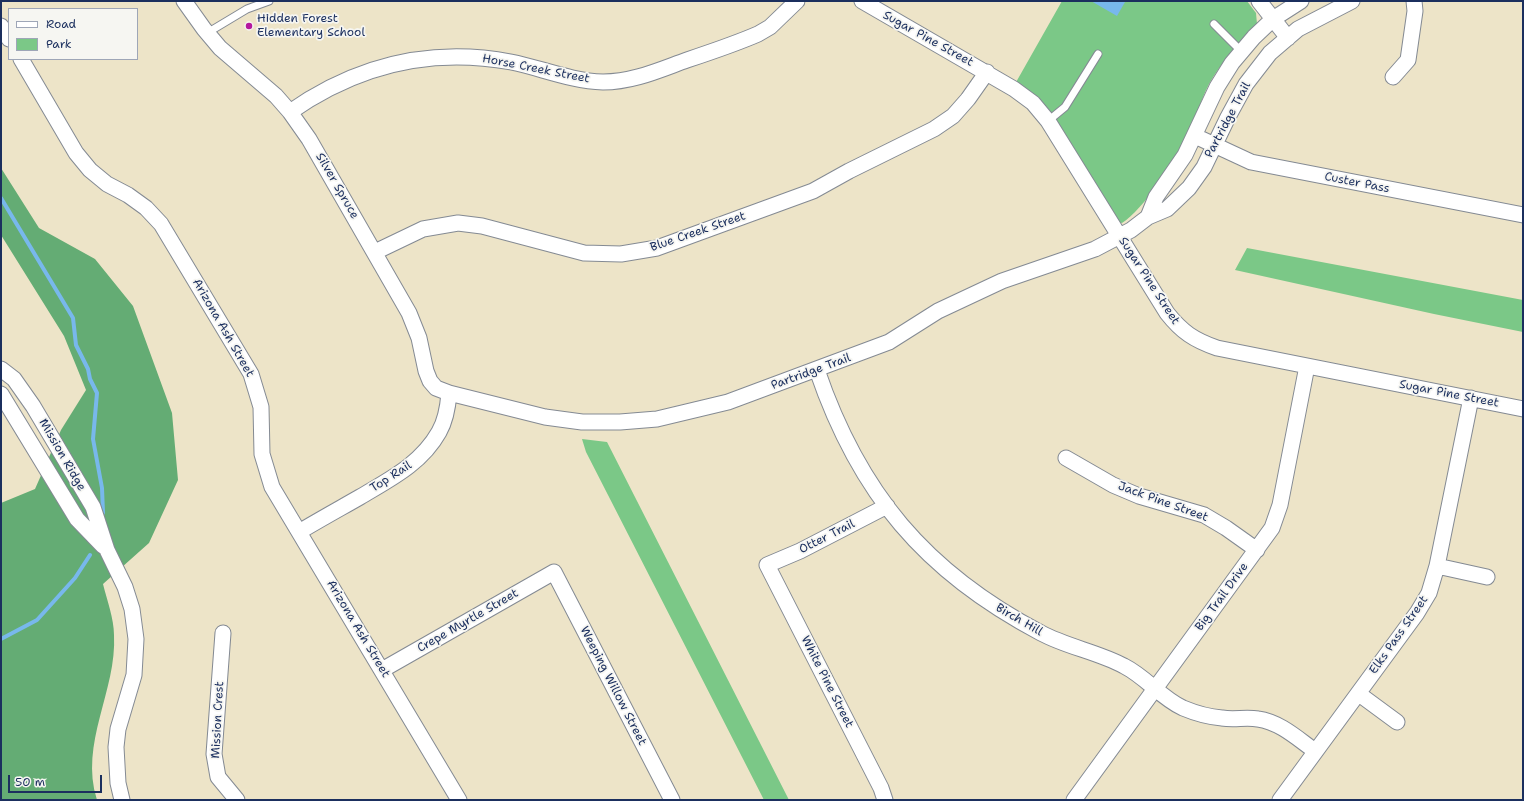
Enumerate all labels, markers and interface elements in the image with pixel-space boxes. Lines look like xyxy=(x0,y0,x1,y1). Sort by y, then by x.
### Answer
legend xyxy=(8,8,138,60)
street label: Sugar Pine Street xyxy=(880,8,976,70)
place label: Hidden Forest Elementary School xyxy=(257,12,365,40)
text: Road xyxy=(46,16,76,32)
marker: Hidden Forest Elementary School xyxy=(244,21,254,31)
text: Park xyxy=(46,36,72,52)
street label: Horse Creek Street xyxy=(481,52,591,86)
street label: Partridge Trail xyxy=(1202,80,1254,160)
street label: Silver Spruce xyxy=(312,150,362,222)
street label: Custer Pass xyxy=(1323,170,1391,196)
street label: Blue Creek Street xyxy=(648,209,748,255)
street label: Sugar Pine Street xyxy=(1115,235,1183,327)
street label: Arizona Ash Street xyxy=(189,276,257,380)
street label: Partridge Trail xyxy=(769,351,853,393)
street label: Sugar Pine Street xyxy=(1398,377,1500,411)
street label: Mission Ridge xyxy=(36,416,88,494)
street label: Top Rail xyxy=(368,458,414,496)
street label: Jack Pine Street xyxy=(1116,479,1210,525)
street label: Otter Trail xyxy=(797,517,857,557)
street label: Big Trail Drive xyxy=(1192,560,1252,634)
street label: Arizona Ash Street xyxy=(323,578,393,680)
street label: Crepe Myrtle Street xyxy=(415,586,521,656)
street label: Elks Pass Street xyxy=(1367,593,1431,677)
street label: Birch Hill xyxy=(993,601,1045,639)
street label: Weeping Willow Street xyxy=(577,624,649,748)
street label: White Pine Street xyxy=(798,634,856,730)
street label: Mission Crest xyxy=(209,681,227,759)
scale bar xyxy=(10,767,104,793)
text: 50 m xyxy=(15,774,45,790)

